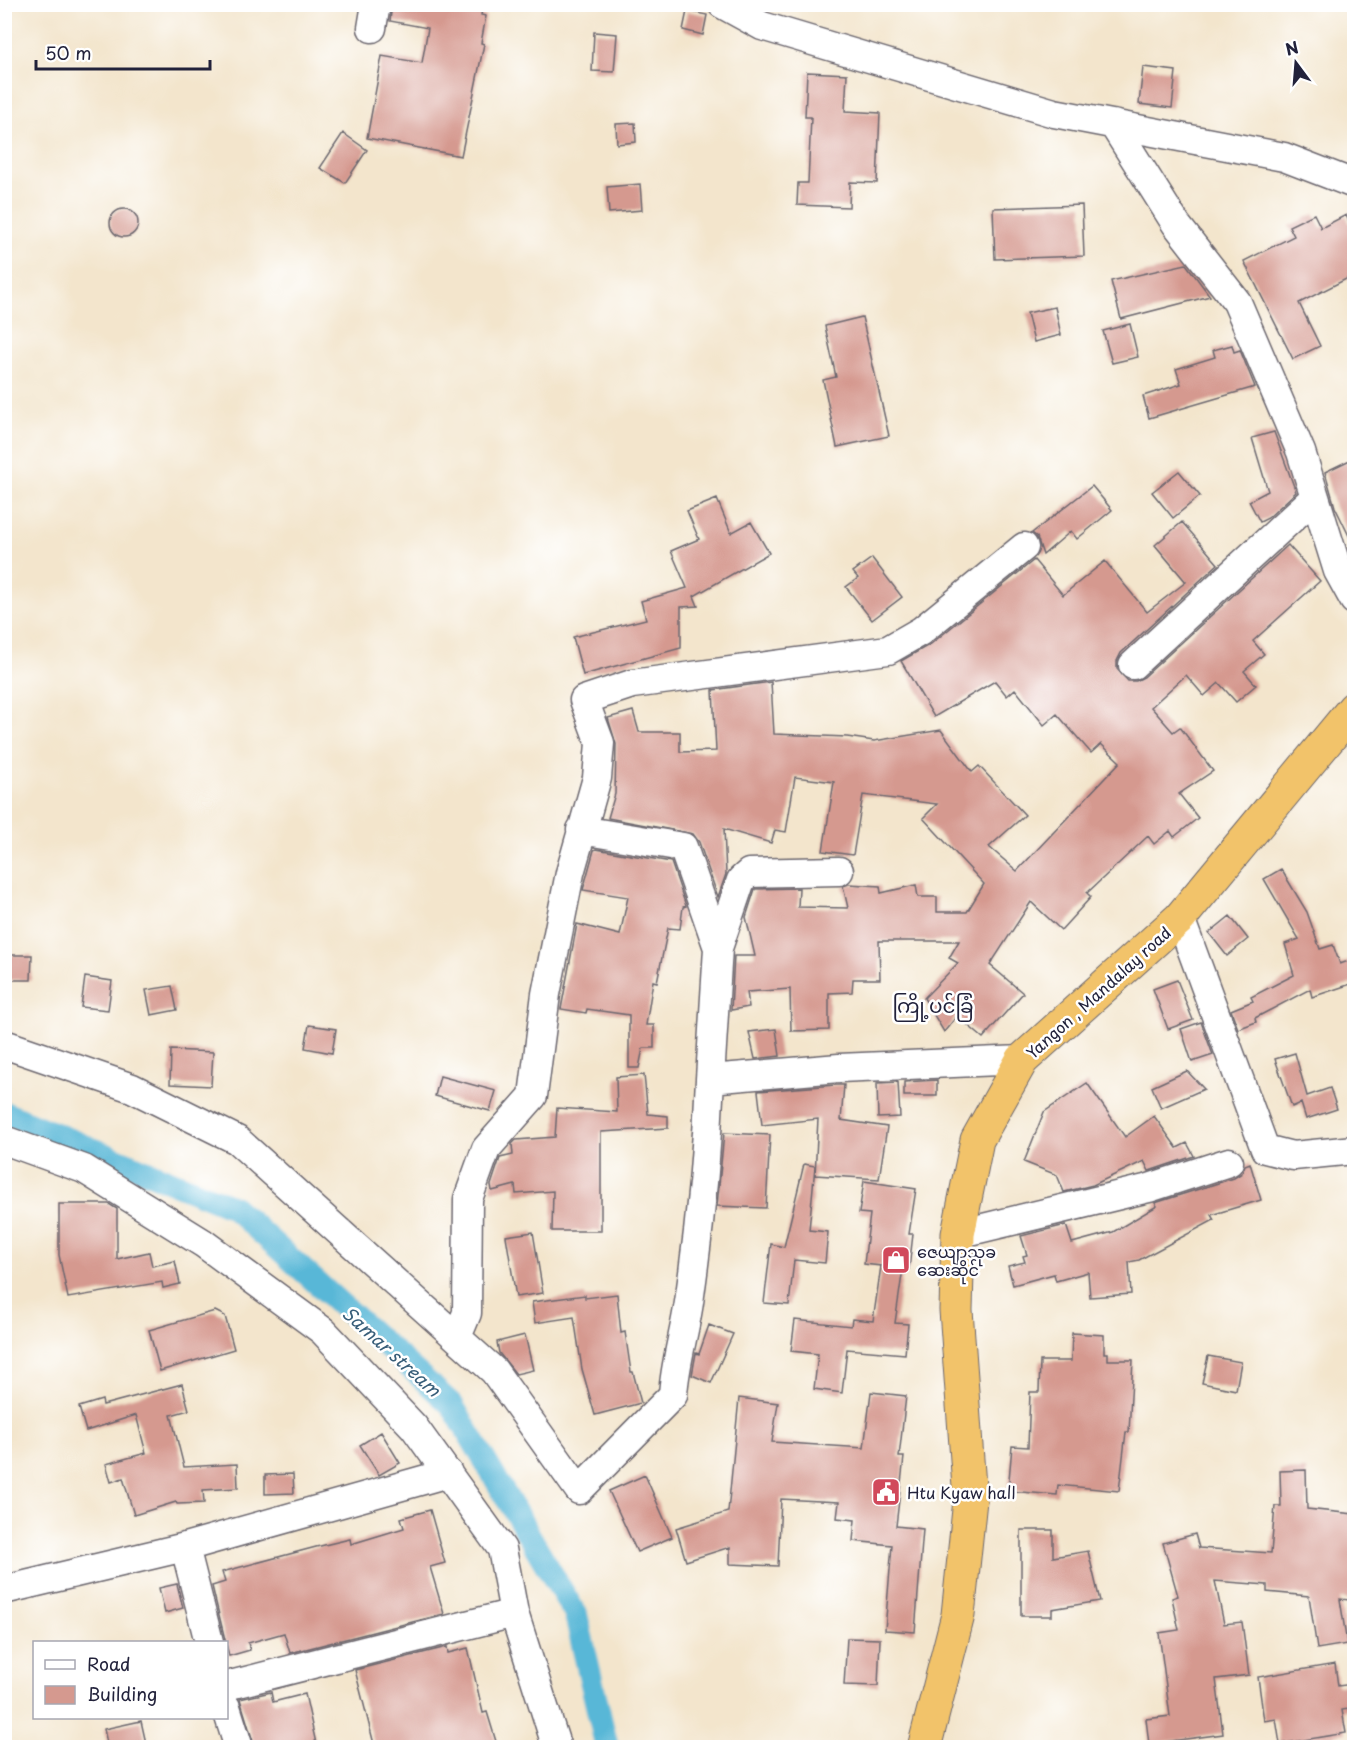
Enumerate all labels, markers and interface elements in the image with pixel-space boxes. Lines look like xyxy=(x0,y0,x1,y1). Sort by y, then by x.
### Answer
scale bar xyxy=(36,33,210,71)
north arrow xyxy=(1266,33,1326,93)
text: N xyxy=(1282,34,1301,61)
text: 50 m xyxy=(45,39,92,66)
street label: Yangon , Mandalay road xyxy=(1020,920,1176,1064)
district label: ကြို့ပင်ခြံ xyxy=(892,990,974,1022)
place label: ဇေယျာသုခ ဆေးဆိုင် xyxy=(917,1239,996,1285)
shop icon: ဇေယျာသုခ ဆေးဆိုင် xyxy=(880,1244,912,1276)
water label: Samar stream xyxy=(337,1300,447,1403)
public building icon: Htu Kyaw hall xyxy=(870,1476,902,1508)
place label: Htu Kyaw hall xyxy=(907,1480,1016,1504)
legend xyxy=(33,1641,228,1719)
text: Road xyxy=(87,1650,131,1677)
text: Building xyxy=(87,1680,157,1707)

